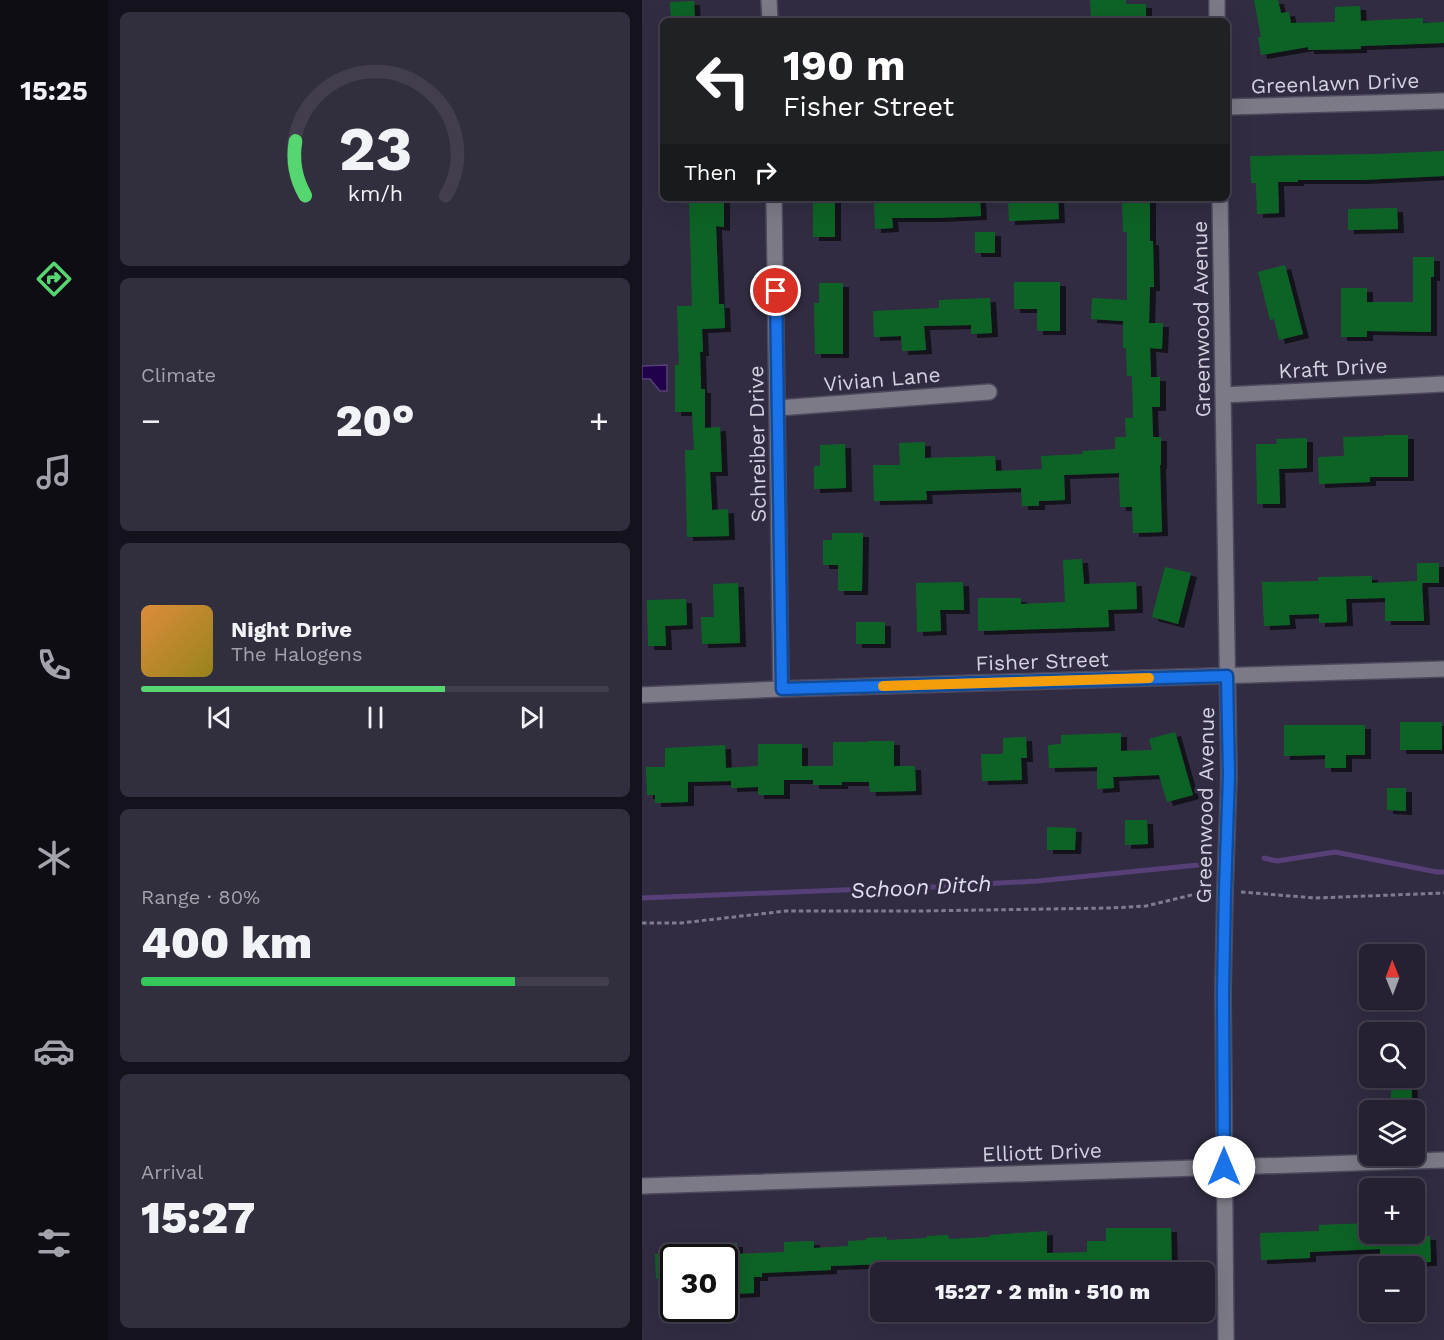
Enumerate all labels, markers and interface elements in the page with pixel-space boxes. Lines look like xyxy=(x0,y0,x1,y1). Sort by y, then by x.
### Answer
text: 190 m xyxy=(783,41,906,90)
icon: left xyxy=(684,42,762,120)
street label: Greenlawn Drive xyxy=(1250,68,1420,98)
text: 15:25 xyxy=(20,75,88,107)
text: Fisher Street xyxy=(783,91,954,123)
text: 23 xyxy=(338,112,412,185)
icon: right xyxy=(749,156,782,189)
text: Then xyxy=(684,160,737,185)
text: km/h xyxy=(347,181,403,206)
street label: Greenwood Avenue xyxy=(1187,220,1215,418)
icon: directions xyxy=(33,258,75,300)
pin xyxy=(750,265,801,316)
icon: arrive xyxy=(759,274,792,307)
street label: Kraft Drive xyxy=(1278,353,1388,383)
street label: Vivian Lane xyxy=(822,361,942,397)
text: Climate xyxy=(141,363,216,387)
street label: Schreiber Drive xyxy=(743,365,771,523)
text: 20° xyxy=(335,394,415,447)
text: − xyxy=(141,401,161,440)
text: + xyxy=(589,401,609,440)
icon: music xyxy=(33,451,75,493)
text: Night Drive xyxy=(231,617,352,642)
text: The Halogens xyxy=(231,642,363,666)
icon: phone xyxy=(33,644,75,686)
street label: Fisher Street xyxy=(975,646,1109,676)
icon: previous xyxy=(203,701,236,734)
icon: pause xyxy=(359,701,392,734)
icon: next xyxy=(515,701,548,734)
street label: Greenwood Avenue xyxy=(1191,706,1219,904)
icon: climate xyxy=(33,837,75,879)
water label: Schoon Ditch xyxy=(850,871,992,903)
text: Range · 80% xyxy=(141,885,260,909)
text: 400 km xyxy=(141,916,312,969)
north arrow xyxy=(1359,944,1425,1010)
map controls xyxy=(1359,944,1425,1322)
button: search xyxy=(1359,1022,1425,1088)
icon: car xyxy=(33,1030,75,1072)
button: layers xyxy=(1359,1100,1425,1166)
position arrow xyxy=(1192,1135,1256,1199)
street label: Elliott Drive xyxy=(982,1137,1102,1167)
text: Arrival xyxy=(141,1160,203,1184)
button: + xyxy=(1359,1178,1425,1244)
text: 15:27 xyxy=(141,1191,255,1244)
icon: filters xyxy=(33,1222,75,1264)
speed limit sign: 30 xyxy=(660,1244,738,1322)
button: − xyxy=(1359,1256,1425,1322)
text: 15:27 · 2 min · 510 m xyxy=(935,1279,1150,1304)

